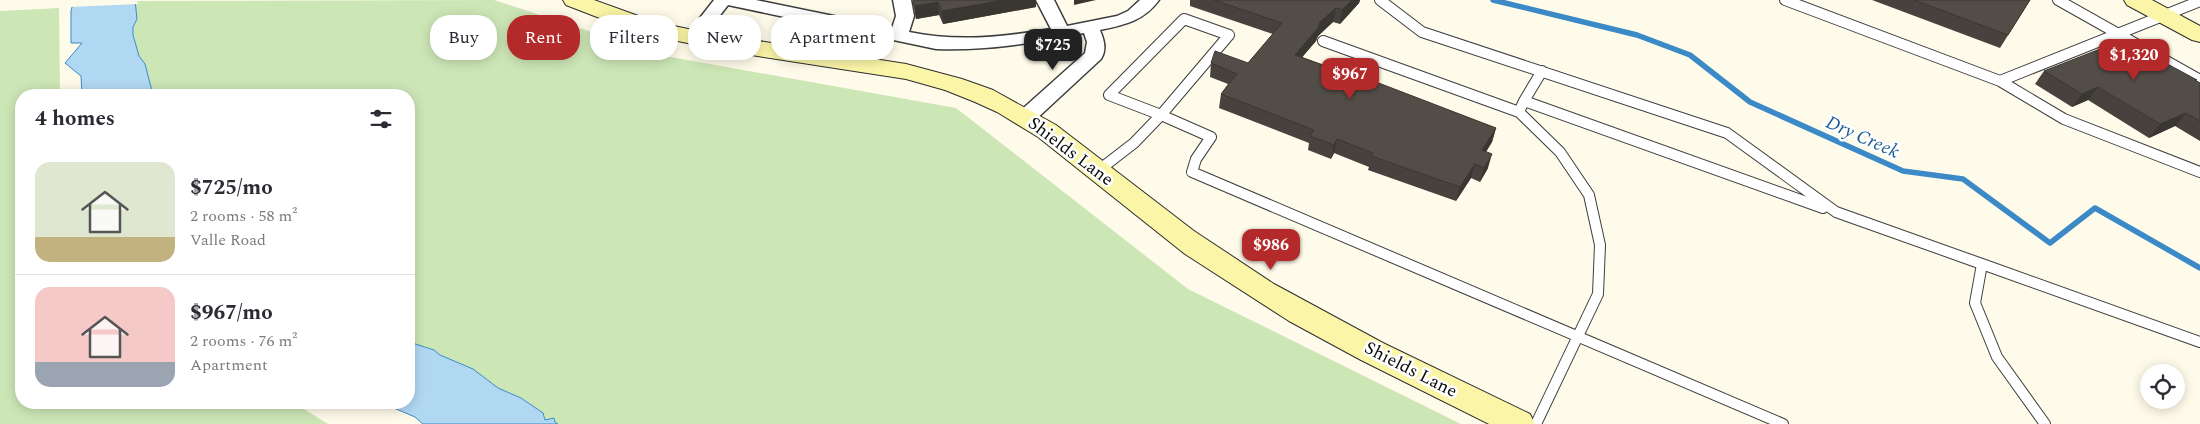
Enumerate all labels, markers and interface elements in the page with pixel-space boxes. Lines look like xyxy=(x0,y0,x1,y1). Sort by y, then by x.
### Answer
chip: Buy xyxy=(430,15,497,60)
chip: Rent xyxy=(507,15,580,60)
chip: Filters xyxy=(590,15,678,60)
chip: New xyxy=(688,15,761,60)
chip: Apartment xyxy=(771,15,894,60)
pin: $725 xyxy=(1023,28,1083,71)
text: $725 xyxy=(1035,33,1071,57)
pin: $1,320 xyxy=(2093,38,2175,81)
text: $1,320 xyxy=(2109,43,2159,67)
pin: $967 xyxy=(1320,58,1380,100)
text: $967 xyxy=(1332,62,1368,86)
text: 4 homes xyxy=(35,103,115,135)
icon: filters xyxy=(367,105,395,133)
water label: Dry Creek xyxy=(1821,108,1904,167)
street label: Shields Lane xyxy=(1022,110,1119,193)
text: $725/mo xyxy=(190,172,273,204)
icon: home xyxy=(75,182,135,242)
text: 2 rooms · 58 m² xyxy=(190,204,297,228)
text: Valle Road xyxy=(190,228,266,252)
pin: $986 xyxy=(1241,228,1301,271)
text: $986 xyxy=(1253,233,1289,257)
text: $967/mo xyxy=(190,297,273,329)
icon: home xyxy=(75,307,135,367)
text: 2 rooms · 76 m² xyxy=(190,329,297,353)
street label: Shields Lane xyxy=(1360,334,1462,404)
text: Apartment xyxy=(190,353,268,377)
map controls xyxy=(2140,364,2185,409)
button: locate xyxy=(2140,364,2185,409)

